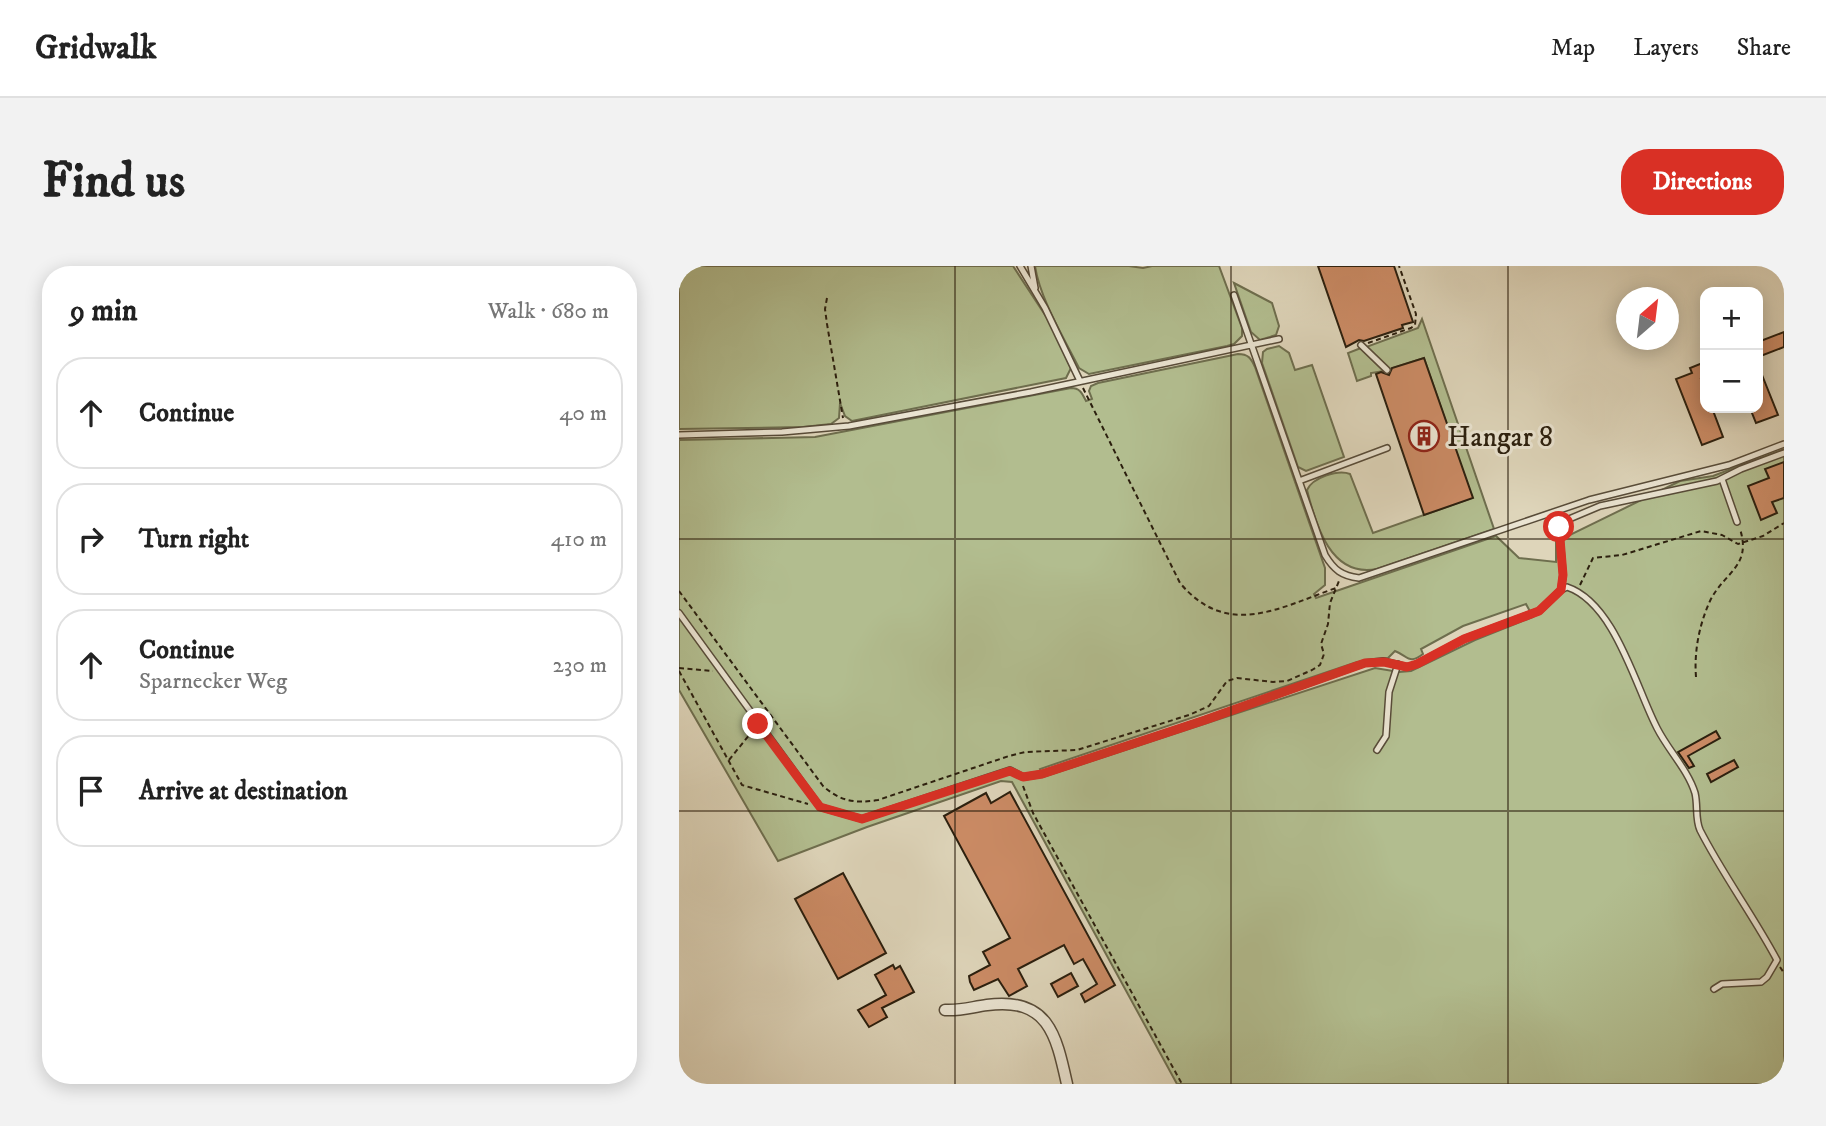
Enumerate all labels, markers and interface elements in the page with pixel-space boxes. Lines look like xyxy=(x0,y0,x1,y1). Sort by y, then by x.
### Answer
text: Gridwalk xyxy=(35,28,157,69)
text: Map xyxy=(1551,33,1595,63)
text: Layers xyxy=(1633,33,1699,63)
text: Share xyxy=(1737,33,1791,63)
button: Directions xyxy=(1621,149,1784,215)
text: Find us xyxy=(42,151,185,213)
north arrow xyxy=(1616,287,1679,350)
map controls xyxy=(1700,287,1763,413)
button: + xyxy=(1700,287,1763,350)
text: 9 min xyxy=(70,293,137,330)
text: Walk · 680 m xyxy=(488,297,609,326)
button: − xyxy=(1700,350,1763,413)
icon: ahead xyxy=(72,394,110,432)
text: Continue xyxy=(139,397,234,430)
text: 40 m xyxy=(559,399,607,428)
building icon: Hangar 8 xyxy=(1407,419,1441,453)
place label: Hangar 8 xyxy=(1447,420,1553,455)
route start xyxy=(1543,511,1574,542)
icon: right xyxy=(72,520,110,558)
text: Turn right xyxy=(139,523,249,556)
text: 410 m xyxy=(551,525,607,554)
text: Continue xyxy=(139,634,234,667)
icon: ahead xyxy=(72,646,110,684)
text: 230 m xyxy=(553,651,607,680)
text: Sparnecker Weg xyxy=(139,667,287,696)
route end xyxy=(742,708,773,739)
icon: arrive xyxy=(72,772,110,810)
text: Arrive at destination xyxy=(139,775,348,808)

